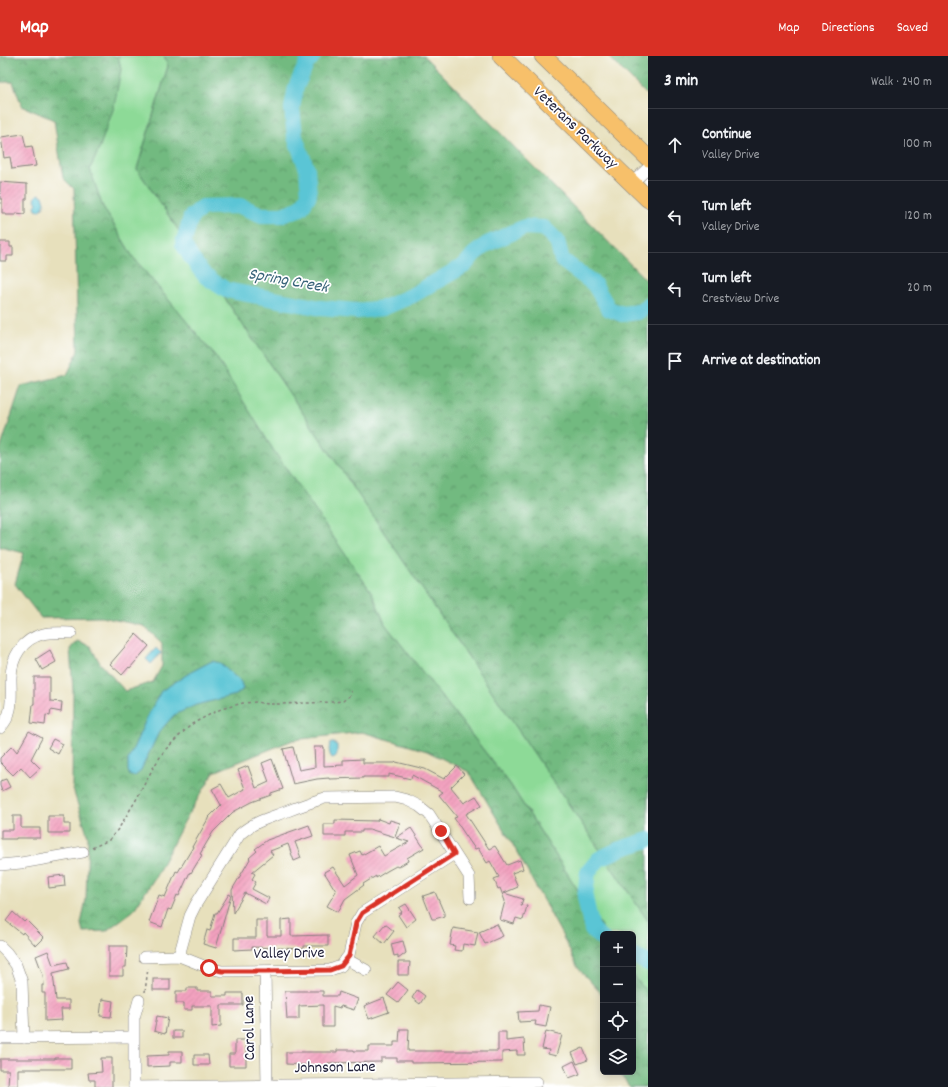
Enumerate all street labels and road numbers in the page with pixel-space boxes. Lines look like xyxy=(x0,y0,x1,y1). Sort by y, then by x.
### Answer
street label: Veterans Parkway xyxy=(527,81,623,175)
street label: Valley Drive xyxy=(253,942,325,966)
street label: Carol Lane xyxy=(238,996,262,1060)
street label: Johnson Lane xyxy=(294,1056,376,1080)

